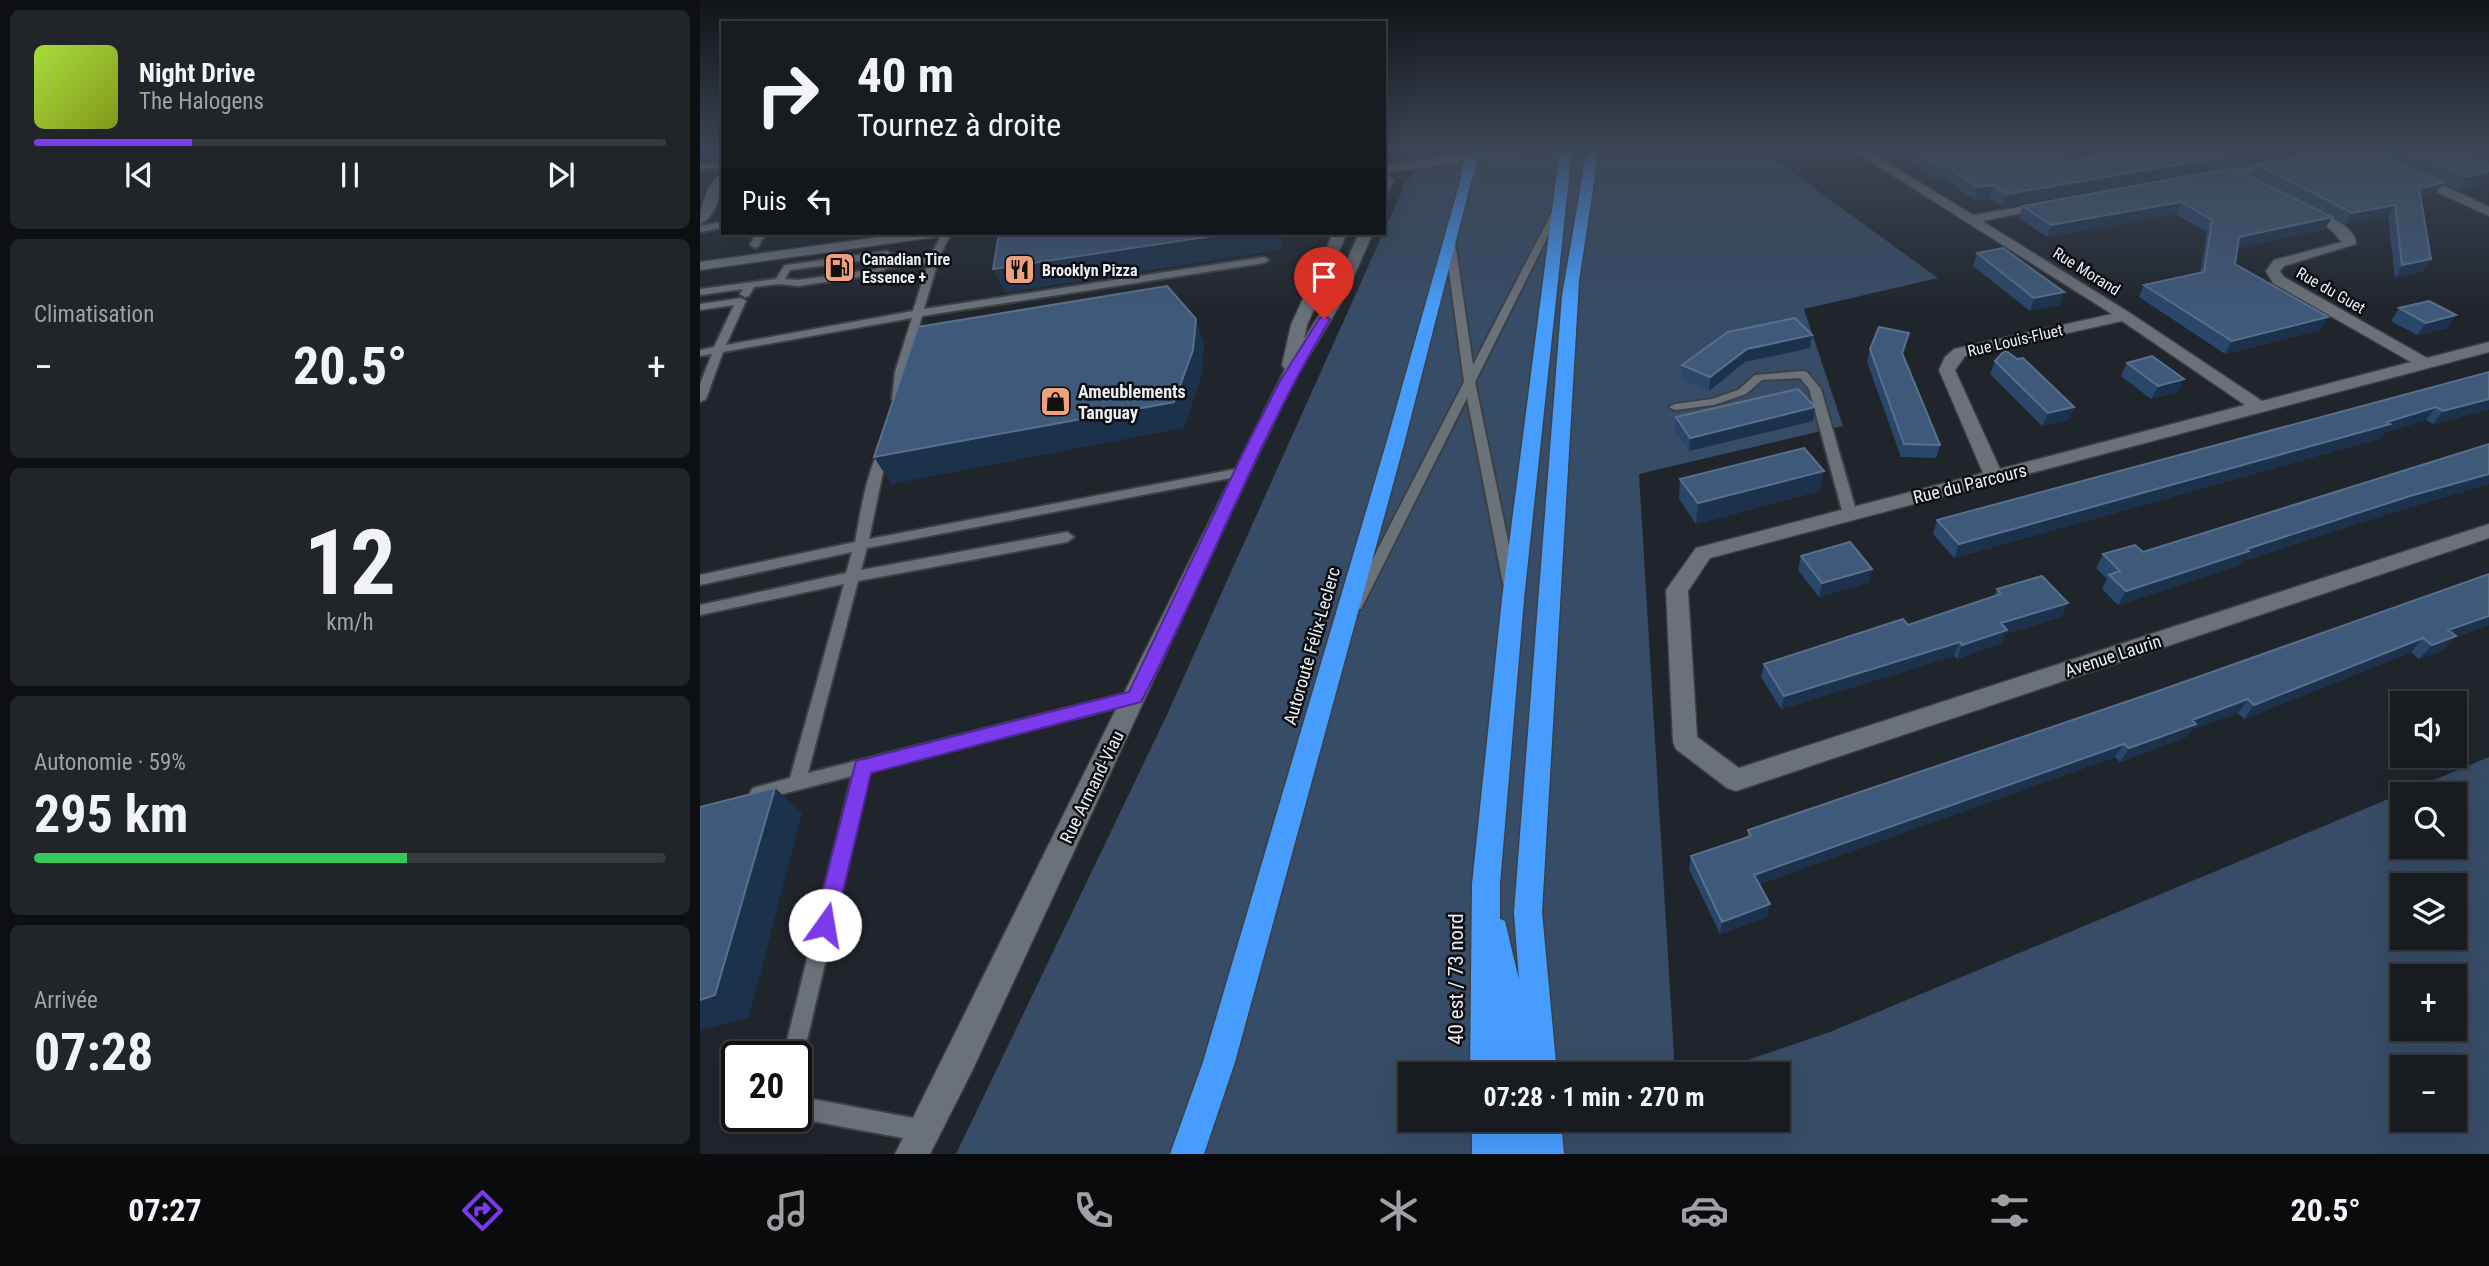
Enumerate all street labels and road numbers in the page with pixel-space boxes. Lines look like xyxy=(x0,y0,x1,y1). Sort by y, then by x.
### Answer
street label: Rue Morand xyxy=(2050,243,2124,299)
street label: Rue du Guet xyxy=(2293,263,2369,318)
street label: Rue Louis-Fluet xyxy=(1966,320,2065,361)
street label: Rue du Parcours xyxy=(1911,459,2029,508)
street label: Autoroute Félix-Leclerc xyxy=(1279,565,1344,727)
street label: Avenue Laurin xyxy=(2062,630,2164,681)
street label: Rue Armand-Viau xyxy=(1055,727,1128,846)
street label: 40 est / 73 nord xyxy=(1444,913,1468,1045)

